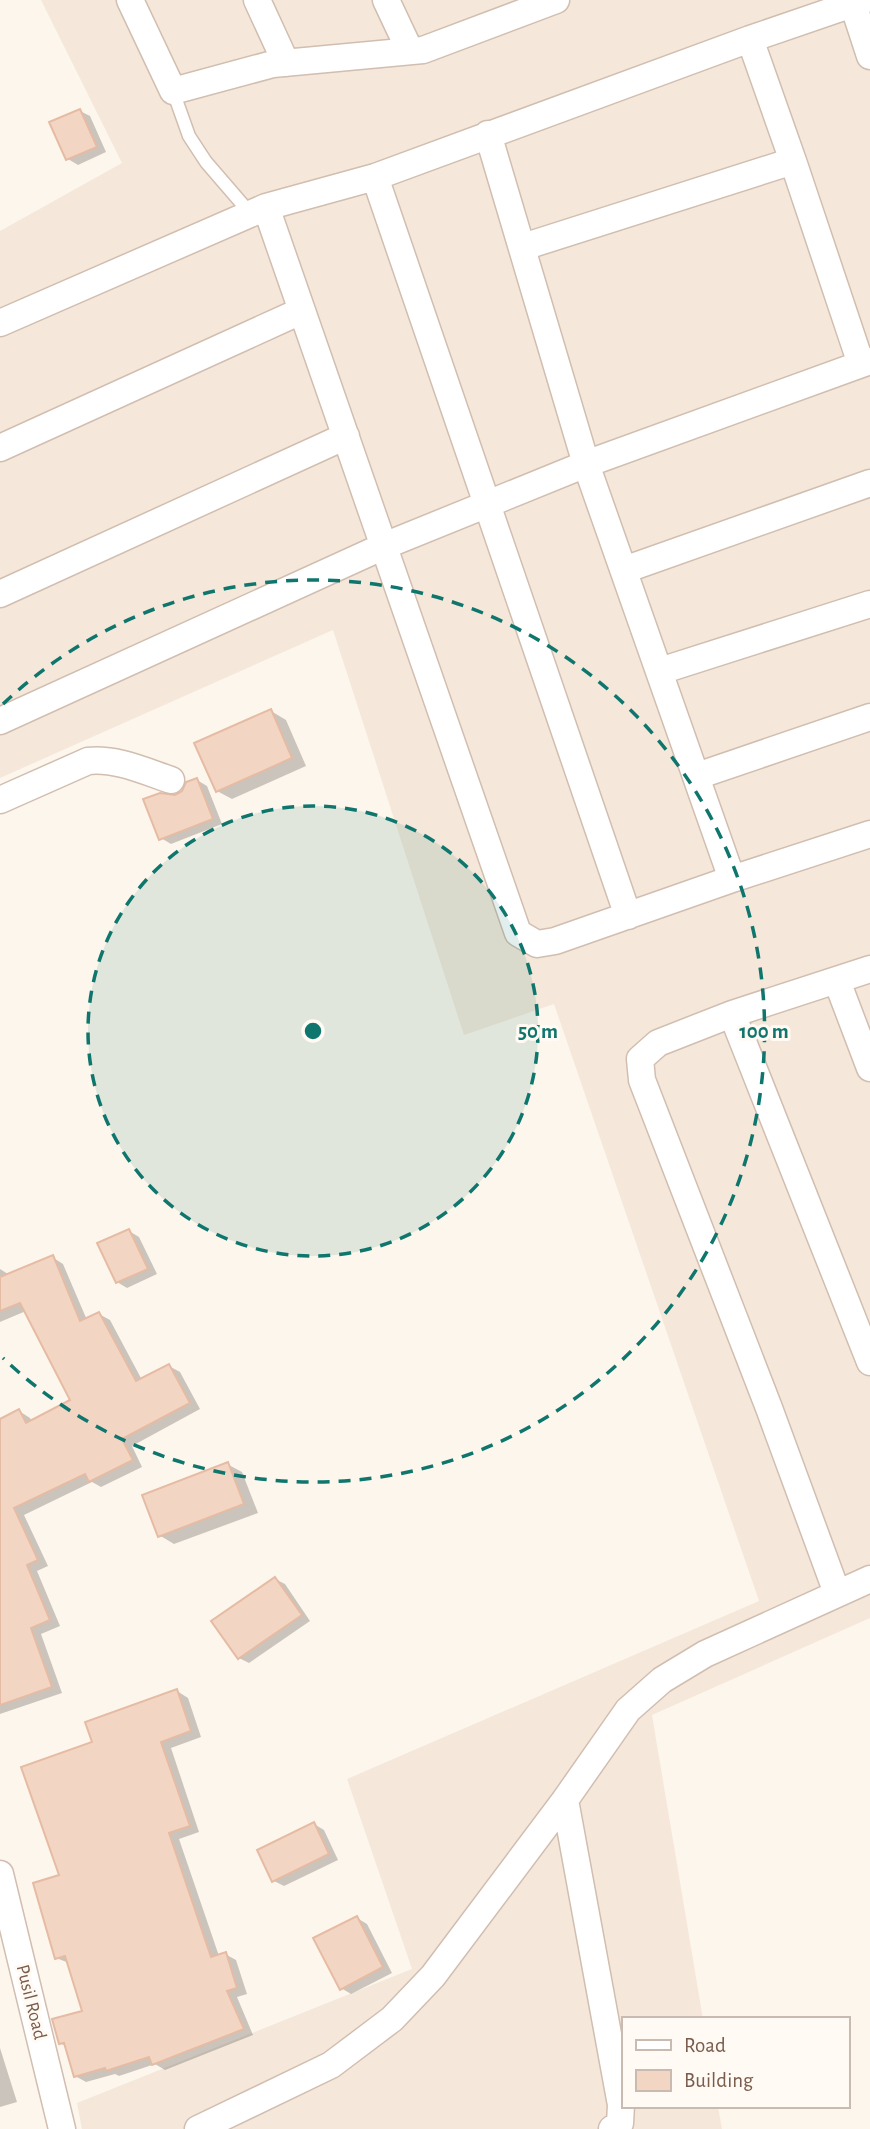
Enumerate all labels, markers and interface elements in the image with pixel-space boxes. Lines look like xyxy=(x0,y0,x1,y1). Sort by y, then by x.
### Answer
centre of rings xyxy=(301,1019,325,1043)
text: 50 m xyxy=(518,1021,558,1042)
text: 100 m xyxy=(739,1021,789,1042)
street label: Pusil Road xyxy=(13,1963,50,2042)
legend xyxy=(622,2017,849,2108)
text: Road xyxy=(684,2035,726,2056)
text: Building xyxy=(684,2070,754,2091)

